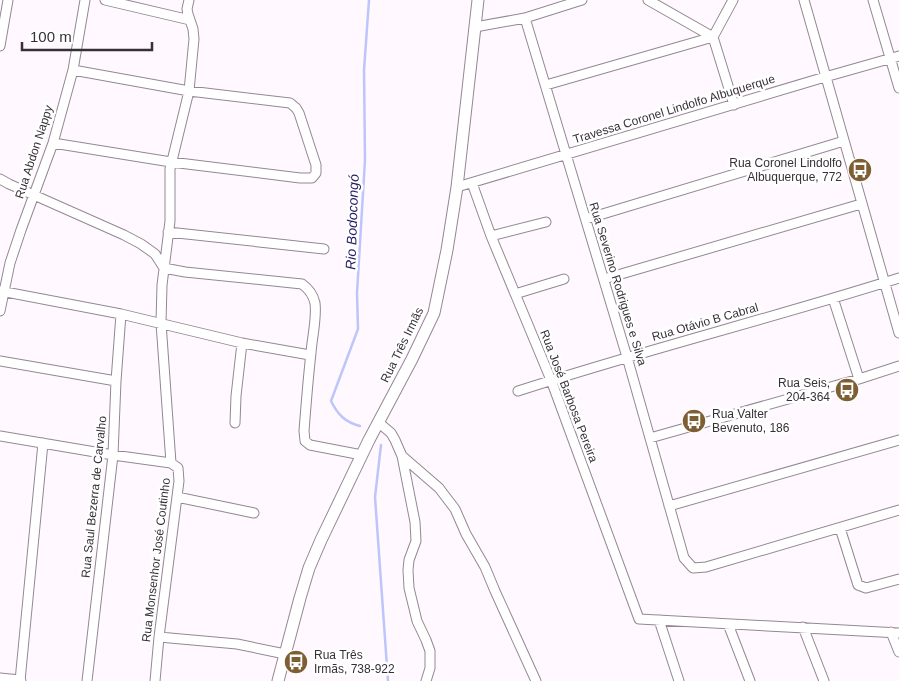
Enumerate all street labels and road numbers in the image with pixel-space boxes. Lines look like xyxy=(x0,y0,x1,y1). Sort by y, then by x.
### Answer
street label: Travessa Coronel Lindolfo Albuquerque xyxy=(571,71,777,146)
street label: Rua Abdon Nappy xyxy=(12,104,56,200)
street label: Rua Severino Rodrigues e Silva xyxy=(586,201,650,368)
street label: Rua Otávio B Cabral xyxy=(650,300,760,344)
street label: Rua Três Irmãs xyxy=(378,305,426,385)
street label: Rua José Barbosa Pereira xyxy=(537,328,601,465)
street label: Rua Saul Bezerra de Carvalho xyxy=(79,415,110,579)
street label: Rua Monsenhor José Coutinho xyxy=(139,477,173,643)

